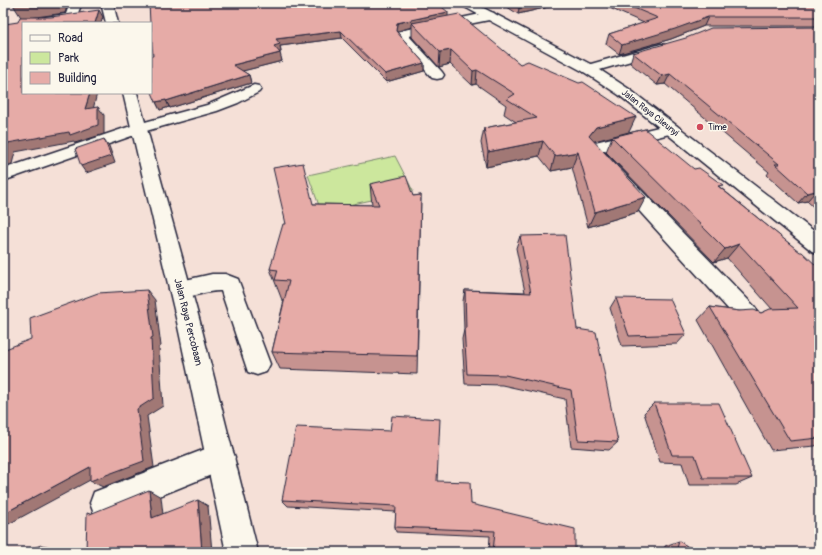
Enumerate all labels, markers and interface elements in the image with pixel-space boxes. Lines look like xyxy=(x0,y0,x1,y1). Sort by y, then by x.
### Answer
legend xyxy=(22,22,152,94)
text: Road xyxy=(58,31,83,46)
text: Park xyxy=(58,51,79,66)
text: Building xyxy=(58,71,97,86)
street label: Jalan Raya Cileunyi xyxy=(619,87,681,139)
marker: Time xyxy=(695,122,705,132)
place label: Time xyxy=(708,122,727,133)
street label: Jalan Raya Percobaan xyxy=(171,277,205,367)

